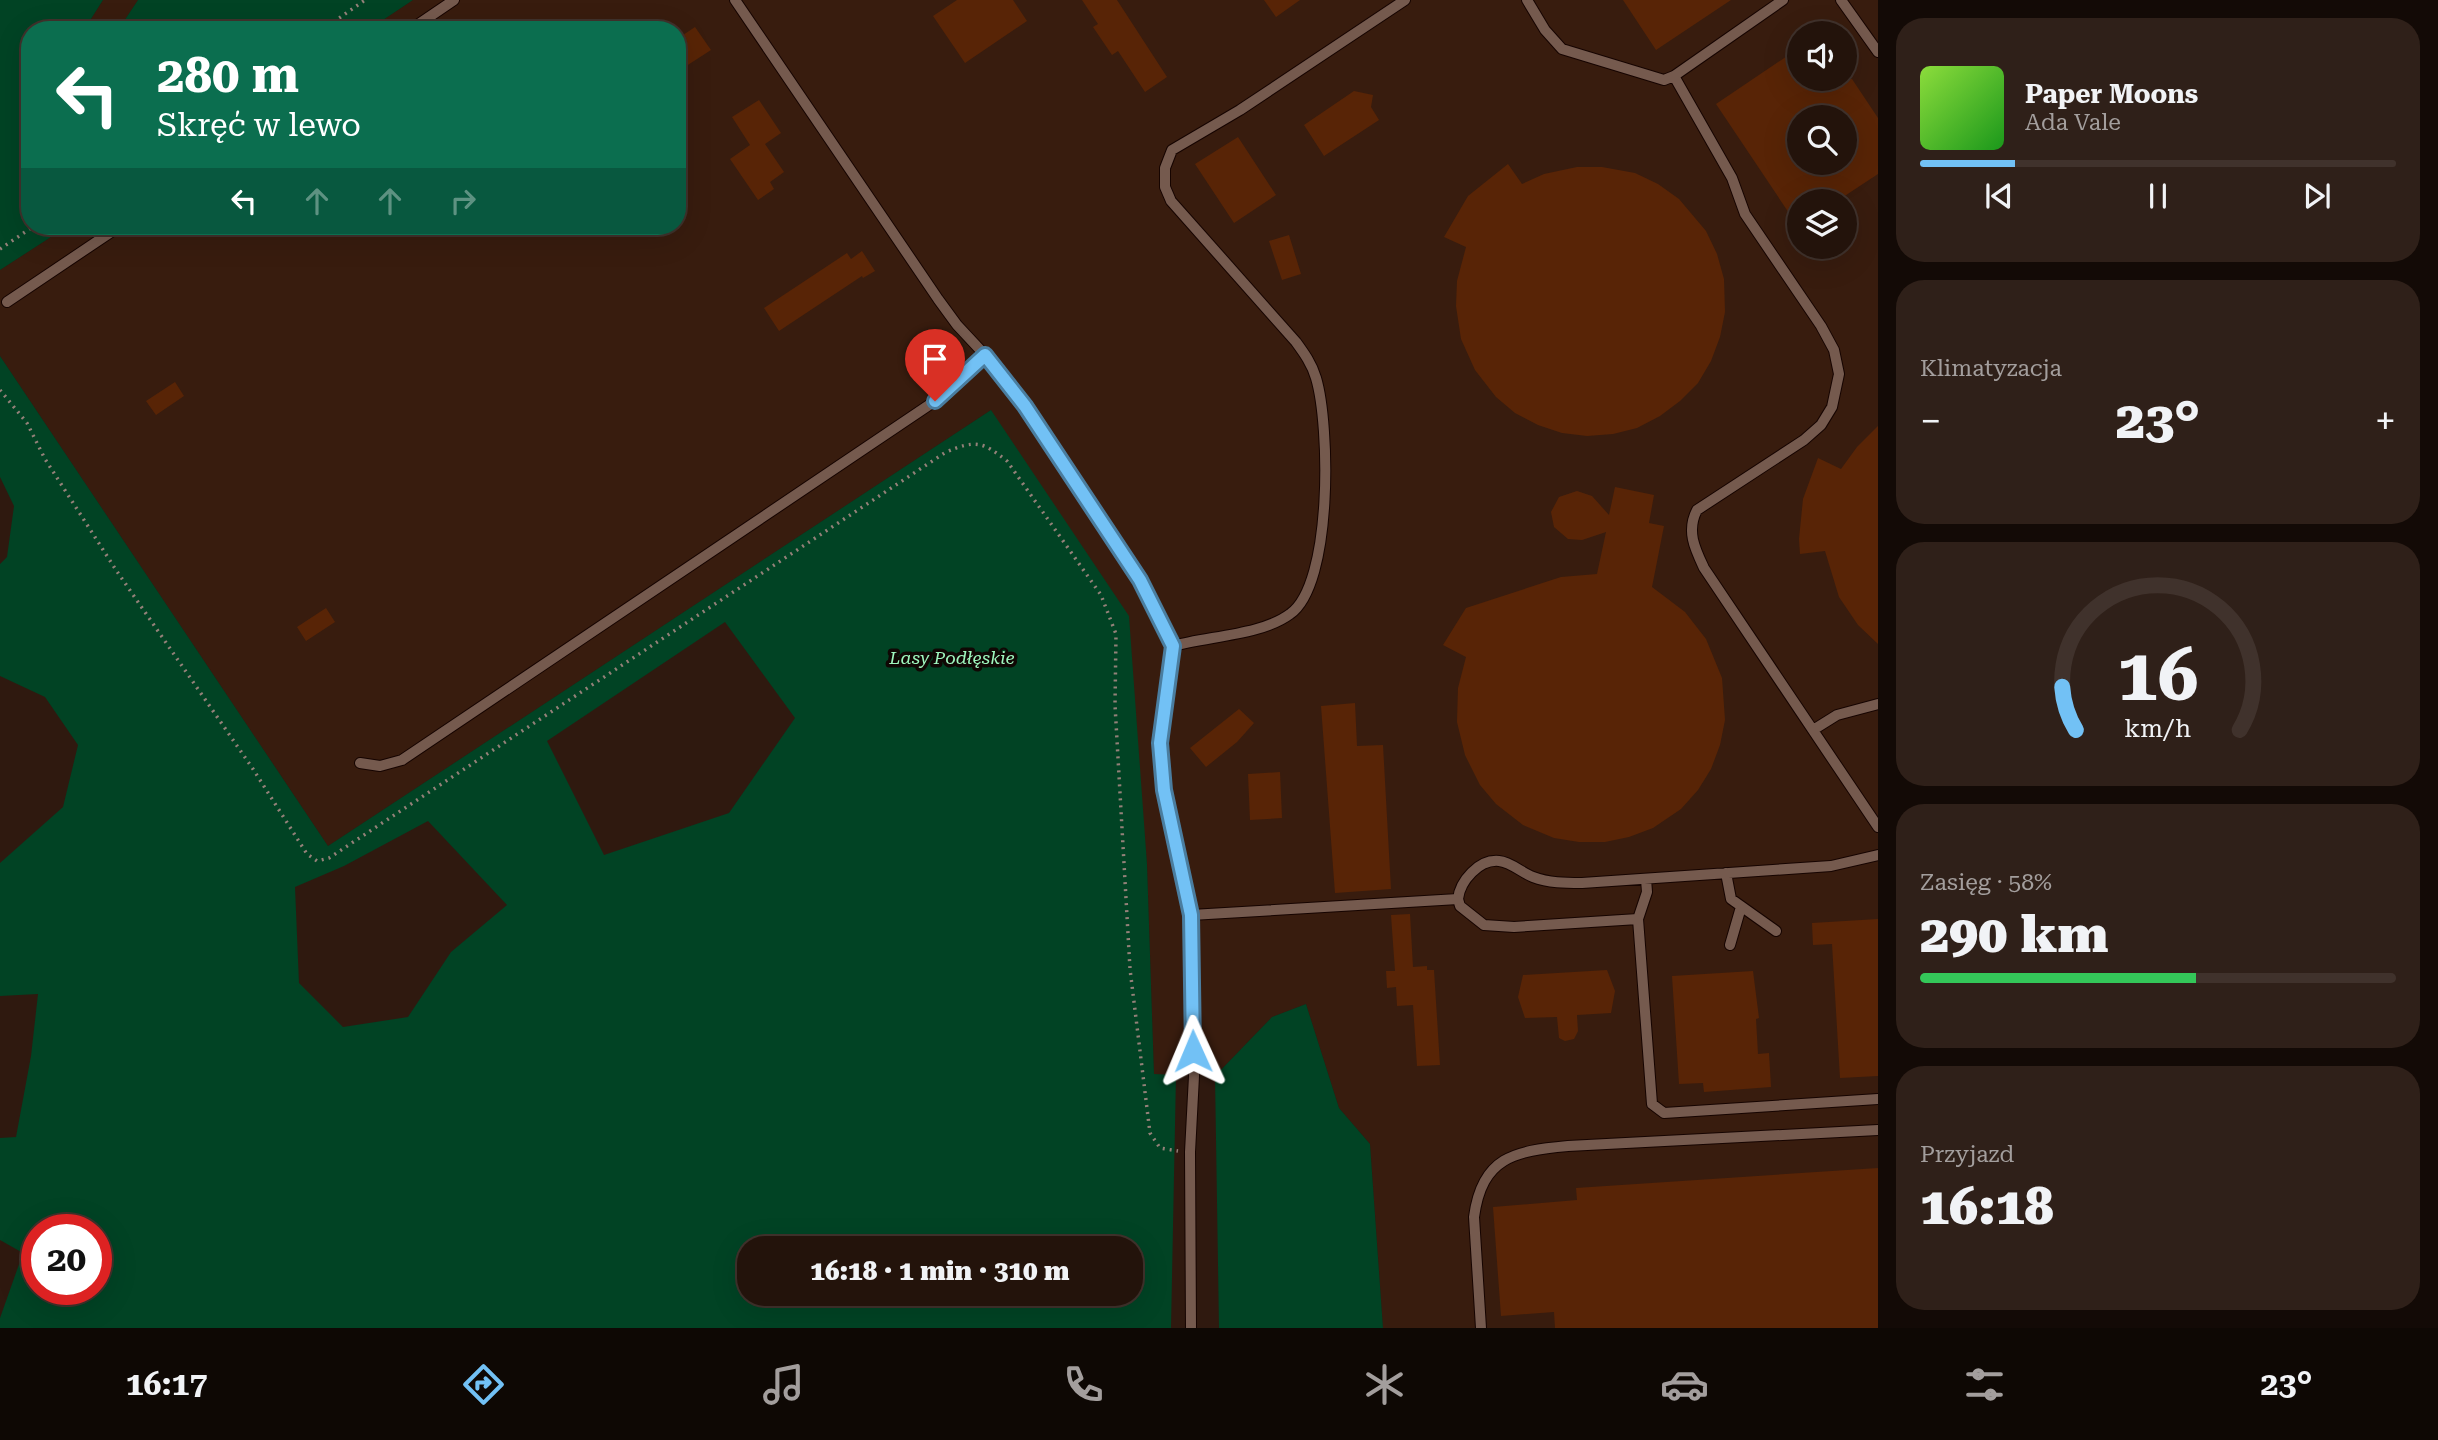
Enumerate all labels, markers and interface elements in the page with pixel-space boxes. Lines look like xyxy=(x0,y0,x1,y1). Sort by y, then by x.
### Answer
map controls xyxy=(1787,21,1857,259)
button: sound xyxy=(1787,21,1857,91)
text: 280 m xyxy=(157,47,299,104)
icon: left xyxy=(42,49,133,140)
text: Paper Moons xyxy=(2025,79,2198,109)
button: search xyxy=(1787,105,1857,175)
text: Skręć w lewo xyxy=(157,106,361,144)
text: Ada Vale xyxy=(2025,109,2121,136)
icon: previous xyxy=(1980,177,2018,215)
icon: pause xyxy=(2139,177,2177,215)
icon: next xyxy=(2298,177,2336,215)
icon: left xyxy=(225,182,263,220)
icon: ahead xyxy=(298,182,336,220)
icon: ahead xyxy=(371,182,409,220)
icon: right xyxy=(444,182,482,220)
button: layers xyxy=(1787,189,1857,259)
pin xyxy=(905,329,965,401)
icon: arrive xyxy=(916,340,954,378)
text: Klimatyzacja xyxy=(1920,355,2062,382)
text: 23° xyxy=(2116,390,2200,451)
text: − xyxy=(1920,399,1941,443)
text: + xyxy=(2375,399,2396,443)
text: 16 xyxy=(2117,633,2199,718)
park label: Lasy Podłęskie xyxy=(888,647,1015,668)
text: km/h xyxy=(2125,714,2191,743)
text: Zasięg · 58% xyxy=(1920,869,2052,896)
text: 290 km xyxy=(1920,904,2108,965)
position arrow xyxy=(1156,1014,1230,1088)
text: Przyjazd xyxy=(1920,1141,2014,1168)
text: 16:18 xyxy=(1920,1176,2054,1237)
speed limit sign: 20 xyxy=(21,1214,112,1305)
text: 16:18 · 1 min · 310 m xyxy=(810,1256,1070,1286)
icon: directions xyxy=(459,1360,508,1409)
icon: music xyxy=(759,1360,808,1409)
icon: phone xyxy=(1059,1360,1108,1409)
icon: climate xyxy=(1360,1360,1409,1409)
icon: car xyxy=(1660,1360,1709,1409)
icon: filters xyxy=(1960,1360,2009,1409)
text: 16:17 xyxy=(126,1365,207,1403)
text: 23° xyxy=(2261,1365,2312,1403)

